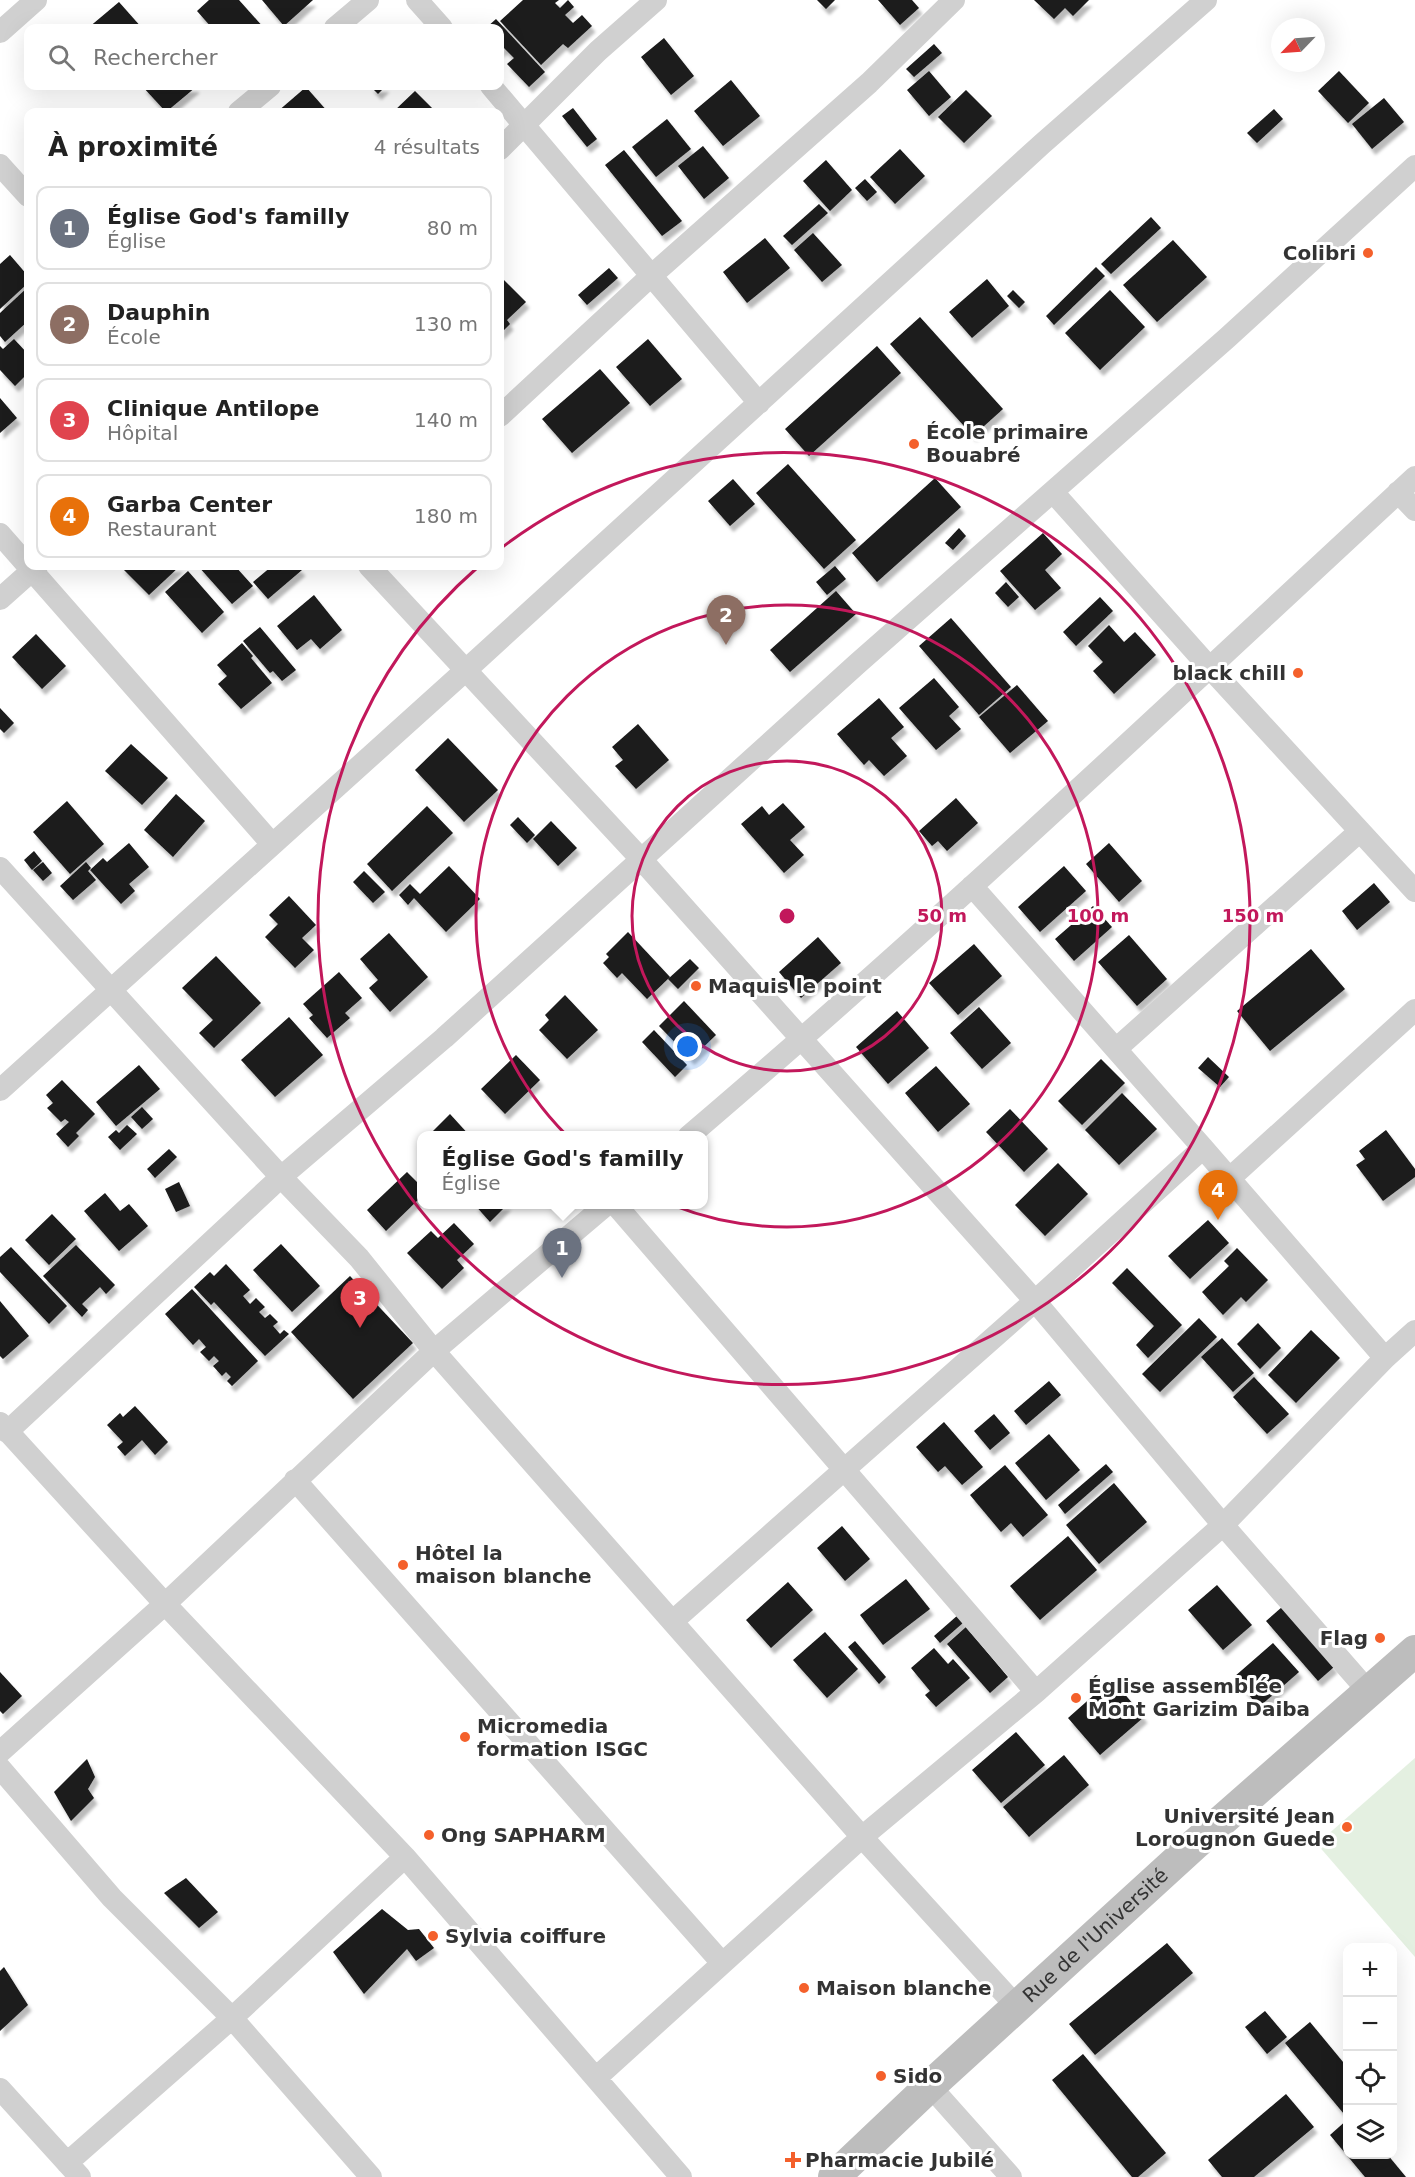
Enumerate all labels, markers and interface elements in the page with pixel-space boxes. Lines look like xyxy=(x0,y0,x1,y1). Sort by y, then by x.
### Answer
north arrow xyxy=(1271,18,1325,72)
search box xyxy=(24,24,504,90)
icon: search xyxy=(45,41,78,74)
text: Rechercher xyxy=(93,45,218,70)
text: À proximité xyxy=(48,132,218,162)
text: 4 résultats xyxy=(374,135,480,159)
text: Église God's familly xyxy=(107,204,349,229)
text: 1 xyxy=(63,216,76,240)
text: 80 m xyxy=(427,216,478,240)
text: Église xyxy=(107,229,166,253)
place label: Colibri xyxy=(1283,241,1356,265)
marker: Colibri xyxy=(1361,246,1375,260)
text: Dauphin xyxy=(107,300,210,325)
text: 2 xyxy=(63,312,76,336)
text: 130 m xyxy=(414,312,478,336)
text: École xyxy=(107,325,161,349)
text: Clinique Antilope xyxy=(107,396,320,421)
text: 3 xyxy=(63,408,76,432)
text: 140 m xyxy=(414,408,478,432)
place label: École primaire Bouabré xyxy=(926,420,1088,467)
text: Hôpital xyxy=(107,421,178,445)
marker: École primaire Bouabré xyxy=(907,437,921,451)
text: Garba Center xyxy=(107,492,272,517)
text: 4 xyxy=(63,504,76,528)
text: 180 m xyxy=(414,504,478,528)
text: Restaurant xyxy=(107,517,217,541)
pin: 2 xyxy=(706,596,746,645)
place label: black chill xyxy=(1173,661,1286,685)
marker: black chill xyxy=(1291,666,1305,680)
text: 50 m xyxy=(917,905,967,926)
text: 100 m xyxy=(1067,905,1129,926)
text: 150 m xyxy=(1222,905,1284,926)
centre of rings xyxy=(777,906,797,926)
place label: Maquis le point xyxy=(708,974,882,998)
marker: Maquis le point xyxy=(689,979,703,993)
your location xyxy=(673,1032,702,1061)
popup xyxy=(417,1131,708,1209)
text: Église God's familly xyxy=(441,1146,684,1171)
pin: 4 xyxy=(1198,1170,1238,1220)
text: Église xyxy=(441,1171,501,1195)
pin: 1 xyxy=(542,1228,582,1278)
pin: 3 xyxy=(340,1278,380,1328)
place label: Hôtel la maison blanche xyxy=(415,1541,592,1588)
marker: Hôtel la maison blanche xyxy=(396,1558,410,1572)
place label: Flag xyxy=(1320,1626,1368,1650)
marker: Flag xyxy=(1373,1631,1387,1645)
place label: Église assemblée Mont Garizim Daiba xyxy=(1088,1674,1310,1721)
marker: Église assemblée Mont Garizim Daiba xyxy=(1069,1691,1083,1705)
place label: Micromedia formation ISGC xyxy=(477,1714,648,1761)
marker: Micromedia formation ISGC xyxy=(458,1730,472,1744)
place label: Université Jean Lorougnon Guede xyxy=(1135,1804,1335,1851)
marker: Université Jean Lorougnon Guede xyxy=(1340,1820,1354,1834)
place label: Ong SAPHARM xyxy=(441,1823,606,1847)
marker: Ong SAPHARM xyxy=(422,1828,436,1842)
street label: Rue de l'Université xyxy=(1018,1863,1173,2007)
place label: Sylvia coiffure xyxy=(445,1924,606,1948)
marker: Sylvia coiffure xyxy=(426,1929,440,1943)
map controls xyxy=(1343,1943,1397,2159)
button: + xyxy=(1343,1943,1397,1997)
place label: Maison blanche xyxy=(816,1976,992,2000)
marker: Maison blanche xyxy=(797,1981,811,1995)
button: − xyxy=(1343,1997,1397,2051)
button: locate xyxy=(1343,2051,1397,2105)
place label: Sido xyxy=(893,2064,942,2088)
marker: Sido xyxy=(874,2069,888,2083)
button: layers xyxy=(1343,2105,1397,2159)
place label: Pharmacie Jubilé xyxy=(805,2148,994,2172)
marker: Pharmacie Jubilé xyxy=(786,2153,800,2167)

